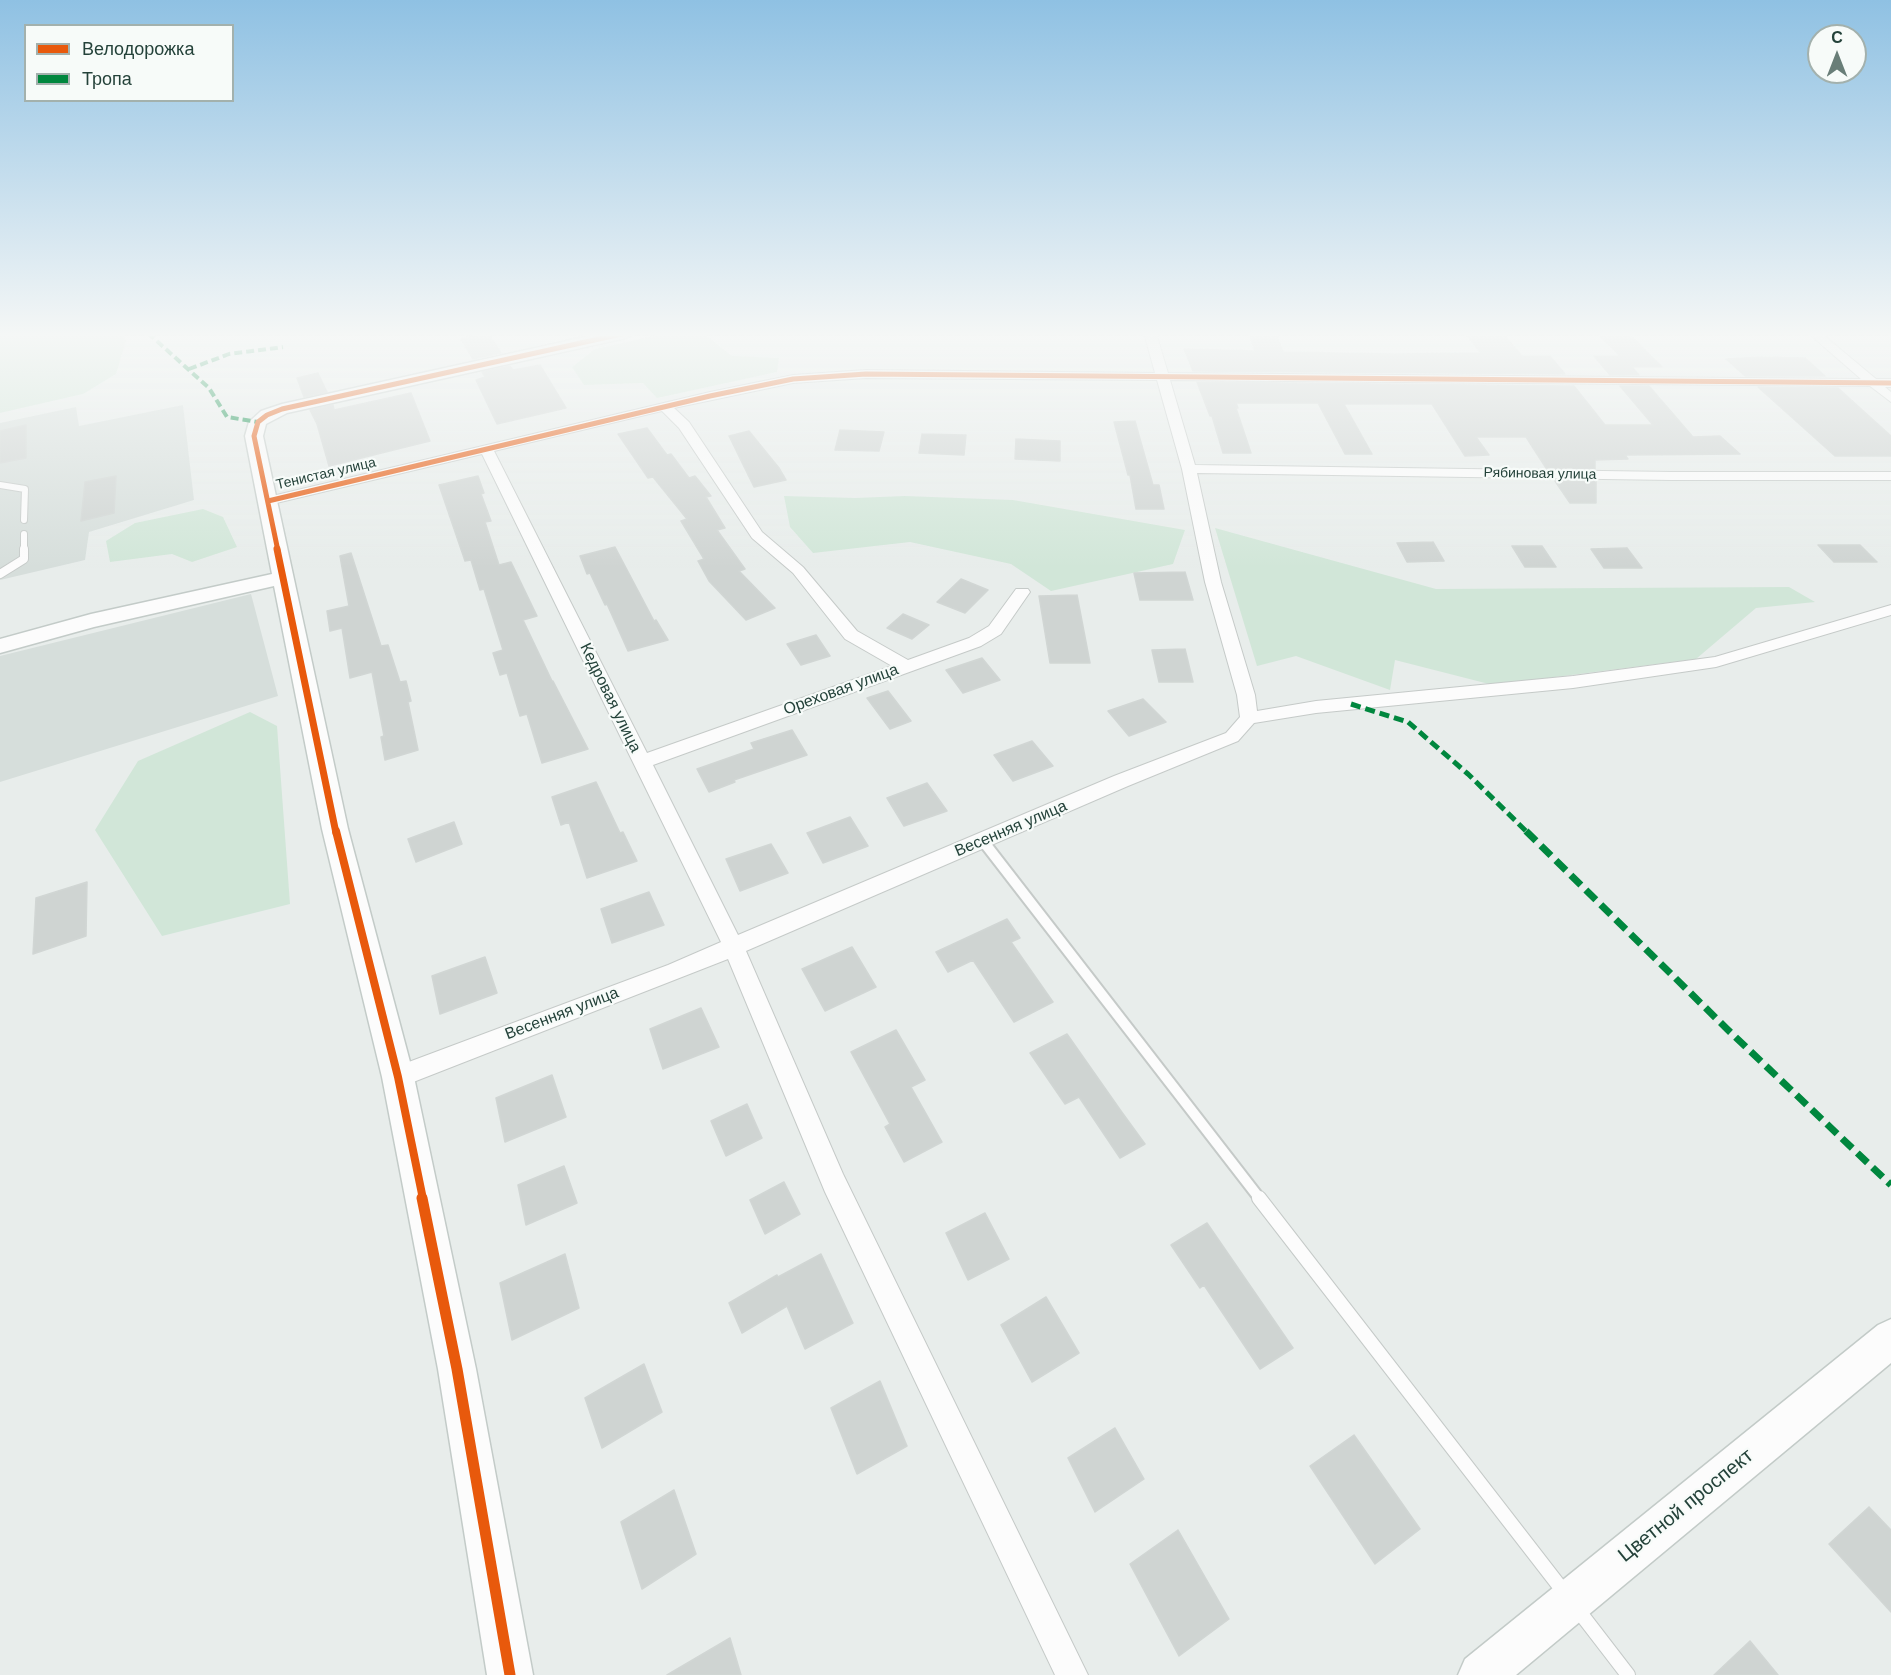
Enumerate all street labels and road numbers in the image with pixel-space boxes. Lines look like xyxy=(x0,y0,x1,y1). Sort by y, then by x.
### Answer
street label: Тенистая улица xyxy=(274,454,378,494)
street label: Рябиновая улица xyxy=(1483,465,1597,483)
street label: Кедровая улица xyxy=(575,640,645,756)
street label: Ореховая улица xyxy=(781,660,901,720)
street label: Весенняя улица xyxy=(952,797,1070,861)
street label: Весенняя улица xyxy=(503,984,621,1044)
street label: Цветной проспект xyxy=(1614,1444,1758,1568)

